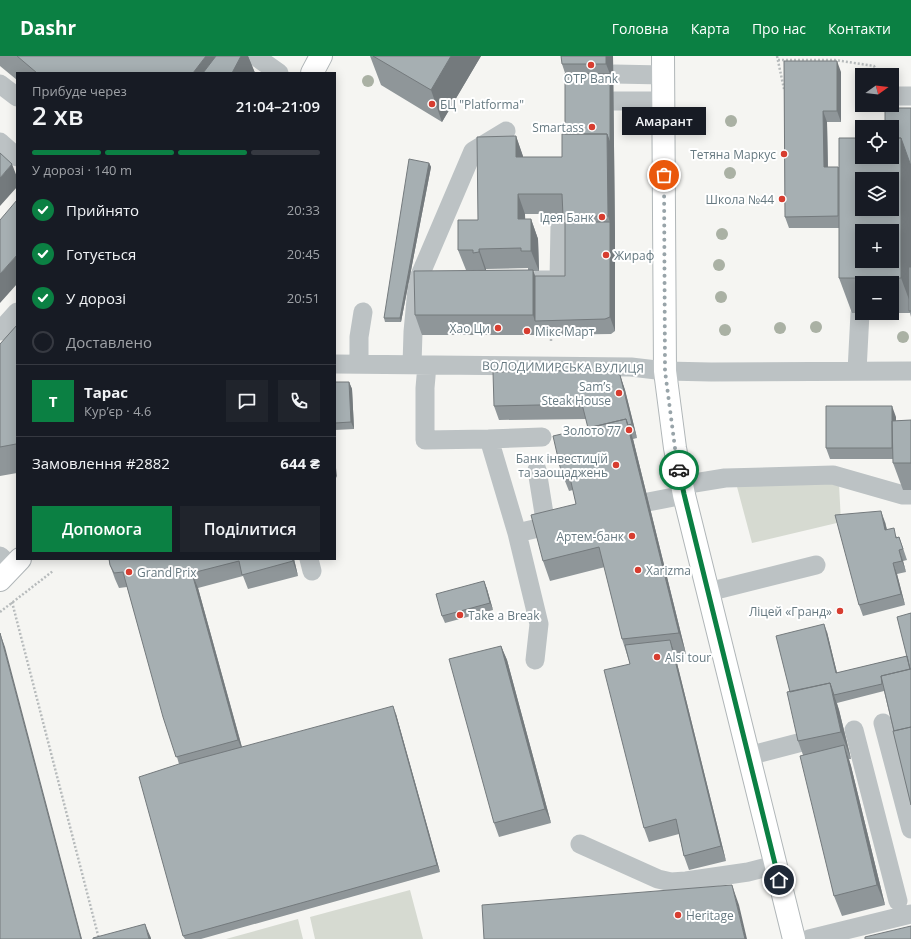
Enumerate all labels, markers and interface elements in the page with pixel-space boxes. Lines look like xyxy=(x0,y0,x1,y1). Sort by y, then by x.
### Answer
text: Dashr xyxy=(20,15,76,41)
text: Головна xyxy=(612,19,669,38)
text: Карта xyxy=(691,19,730,38)
text: Про нас xyxy=(752,19,806,38)
text: Контакти xyxy=(828,19,891,38)
marker: OTP Bank xyxy=(586,60,596,70)
north arrow xyxy=(855,68,899,112)
map controls xyxy=(855,68,899,320)
place label: OTP Bank xyxy=(564,70,619,87)
text: Прибуде через xyxy=(32,82,127,100)
text: 21:04–21:09 xyxy=(236,96,320,116)
place label: БЦ "Platforma" xyxy=(440,96,524,113)
text: 2 хв xyxy=(32,97,84,133)
marker: БЦ "Platforma" xyxy=(427,99,437,109)
callout: Амарант xyxy=(622,107,706,135)
text: Амарант xyxy=(635,112,693,130)
place label: Smartass xyxy=(532,119,584,136)
button: locate xyxy=(855,120,899,164)
marker: Smartass xyxy=(587,122,597,132)
place label: Тетяна Маркус xyxy=(690,146,776,163)
marker: Тетяна Маркус xyxy=(779,149,789,159)
pin xyxy=(647,158,681,192)
text: У дорозі · 140 m xyxy=(32,161,132,179)
icon: bag xyxy=(653,164,675,186)
button: layers xyxy=(855,172,899,216)
place label: Школа №44 xyxy=(706,191,774,208)
marker: Школа №44 xyxy=(777,194,787,204)
icon: check xyxy=(32,199,54,221)
text: Прийнято xyxy=(66,200,139,220)
text: 20:33 xyxy=(287,201,320,219)
place label: Ідея Банк xyxy=(539,209,595,226)
marker: Ідея Банк xyxy=(597,212,607,222)
button: + xyxy=(855,224,899,268)
icon: check xyxy=(32,243,54,265)
text: Готується xyxy=(66,244,136,264)
text: 20:45 xyxy=(287,245,320,263)
place label: Жираф xyxy=(614,247,654,264)
marker: Жираф xyxy=(601,250,611,260)
button: − xyxy=(855,276,899,320)
icon: check xyxy=(32,287,54,309)
text: У дорозі xyxy=(66,288,126,308)
text: 20:51 xyxy=(287,289,320,307)
place label: Хао Ци xyxy=(450,320,490,337)
marker: Хао Ци xyxy=(493,323,503,333)
place label: Мікс Март xyxy=(535,323,595,340)
marker: Мікс Март xyxy=(522,326,532,336)
text: Доставлено xyxy=(66,332,152,352)
street label: ВОЛОДИМИРСЬКА ВУЛИЦЯ xyxy=(482,357,644,377)
place label: Sam’s Steak House xyxy=(541,378,611,409)
button: chat xyxy=(226,380,268,422)
button: phone xyxy=(278,380,320,422)
text: Тарас xyxy=(84,382,128,402)
marker: Sam’s Steak House xyxy=(614,388,624,398)
text: Т xyxy=(49,391,57,411)
text: Кур’єр · 4.6 xyxy=(84,402,151,420)
place label: Золото 77 xyxy=(563,422,621,439)
marker: Золото 77 xyxy=(624,425,634,435)
place label: Банк інвестицій та заощаджень xyxy=(516,450,608,481)
courier xyxy=(659,450,699,490)
text: Замовлення #2882 xyxy=(32,453,170,473)
text: 644 ₴ xyxy=(280,453,320,473)
icon: car xyxy=(668,459,690,481)
marker: Банк інвестицій та заощаджень xyxy=(611,460,621,470)
button: Допомога xyxy=(32,506,172,552)
button: Поділитися xyxy=(180,506,320,552)
place label: Артем-банк xyxy=(556,528,625,545)
marker: Артем-банк xyxy=(627,531,637,541)
place label: Xarizma xyxy=(646,562,691,579)
place label: Grand Prix xyxy=(137,564,197,581)
marker: Xarizma xyxy=(633,565,643,575)
marker: Grand Prix xyxy=(124,567,134,577)
place label: Ліцей «Гранд» xyxy=(749,603,832,620)
marker: Ліцей «Гранд» xyxy=(835,606,845,616)
place label: Take a Break xyxy=(468,607,540,624)
marker: Take a Break xyxy=(455,610,465,620)
place label: Alsi tour xyxy=(665,649,711,666)
marker: Alsi tour xyxy=(652,652,662,662)
pin xyxy=(762,863,796,897)
icon: home xyxy=(768,869,790,891)
place label: Heritage xyxy=(686,907,734,924)
marker: Heritage xyxy=(673,910,683,920)

